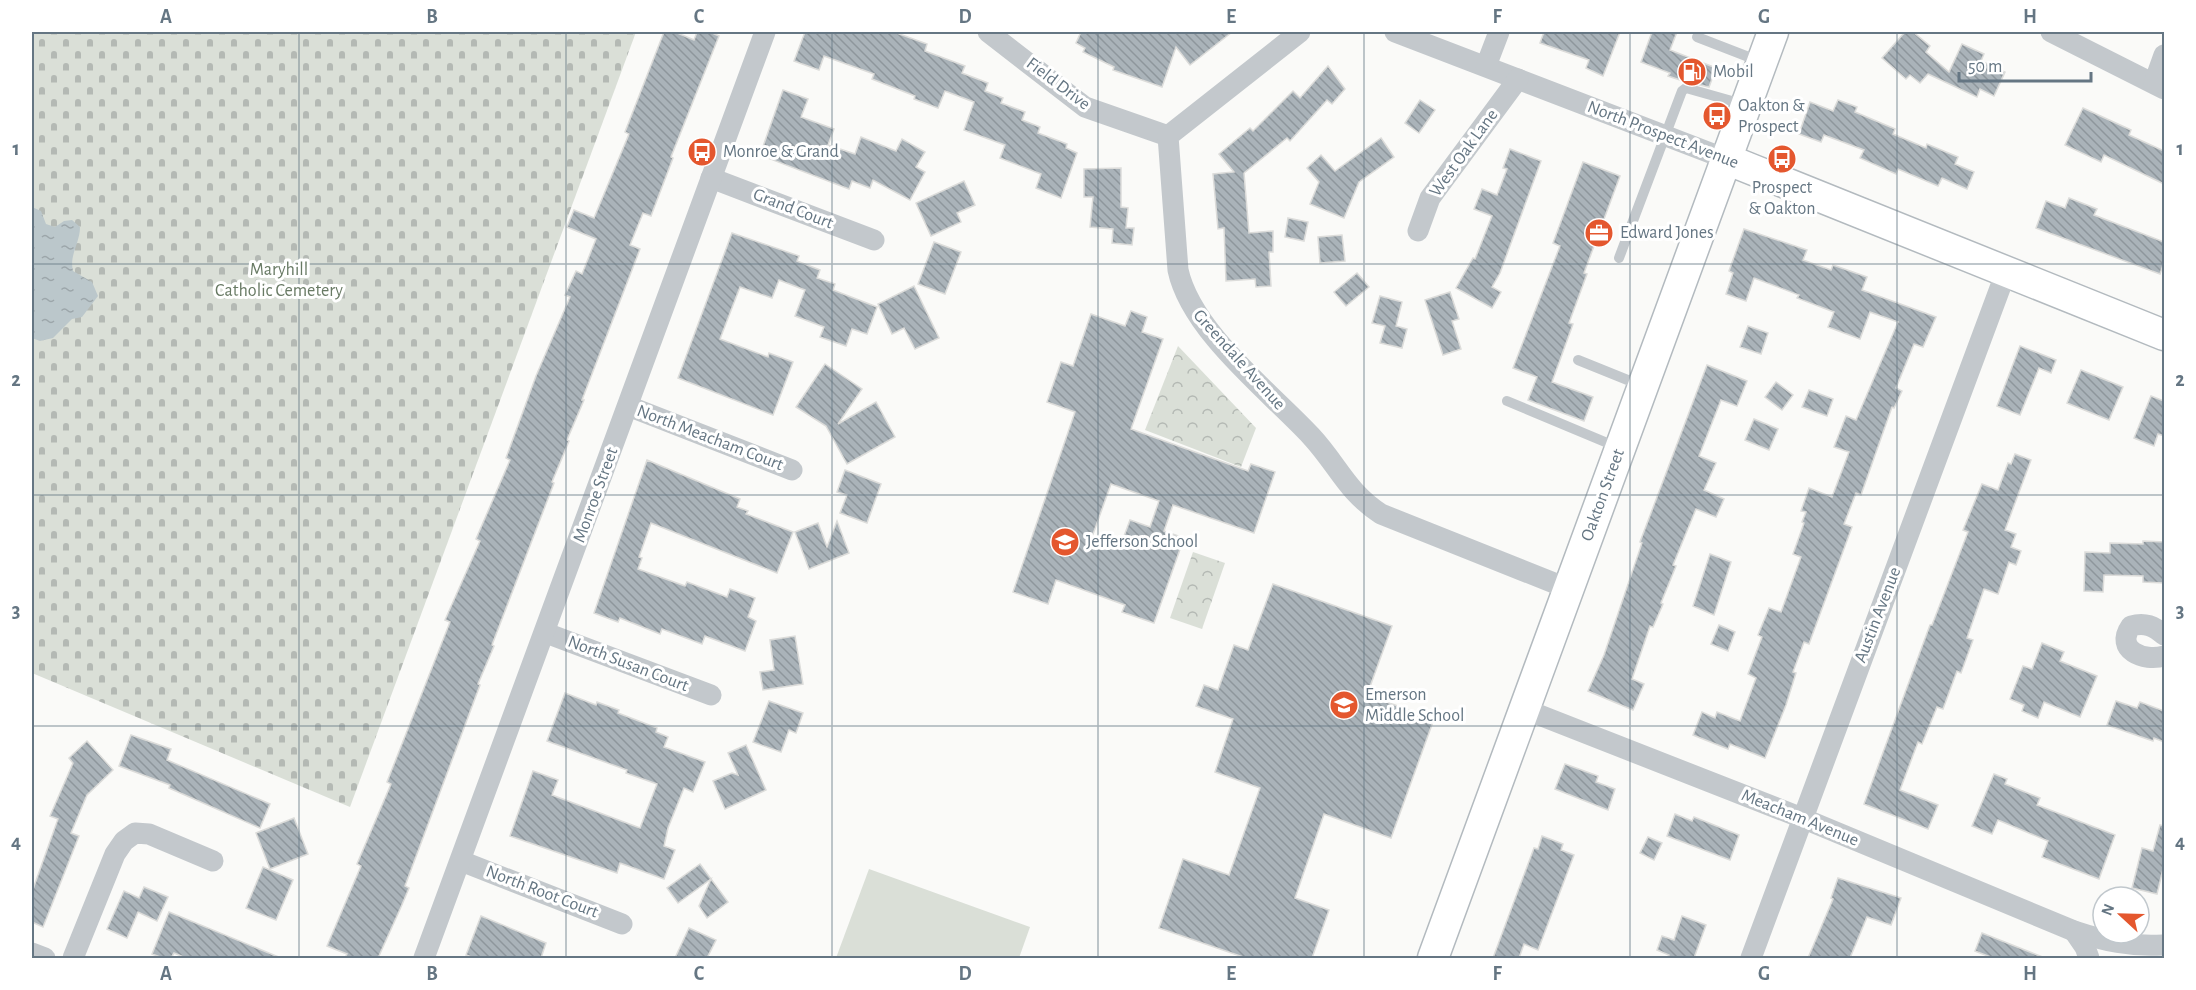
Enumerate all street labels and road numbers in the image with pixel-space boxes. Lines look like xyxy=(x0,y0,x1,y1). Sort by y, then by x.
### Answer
street label: Field Drive xyxy=(1023,54,1093,114)
street label: North Prospect Avenue xyxy=(1585,98,1741,172)
street label: West Oak Lane xyxy=(1426,106,1502,200)
street label: Grand Court xyxy=(750,186,836,233)
street label: Greendale Avenue xyxy=(1190,306,1288,414)
street label: North Meacham Court xyxy=(634,402,786,474)
street label: Monroe Street xyxy=(570,445,622,545)
street label: Oakton Street xyxy=(1578,446,1628,544)
street label: Austin Avenue xyxy=(1852,565,1904,665)
street label: North Susan Court xyxy=(565,633,691,695)
street label: Meacham Avenue xyxy=(1739,786,1861,850)
street label: North Root Court xyxy=(483,862,601,922)

